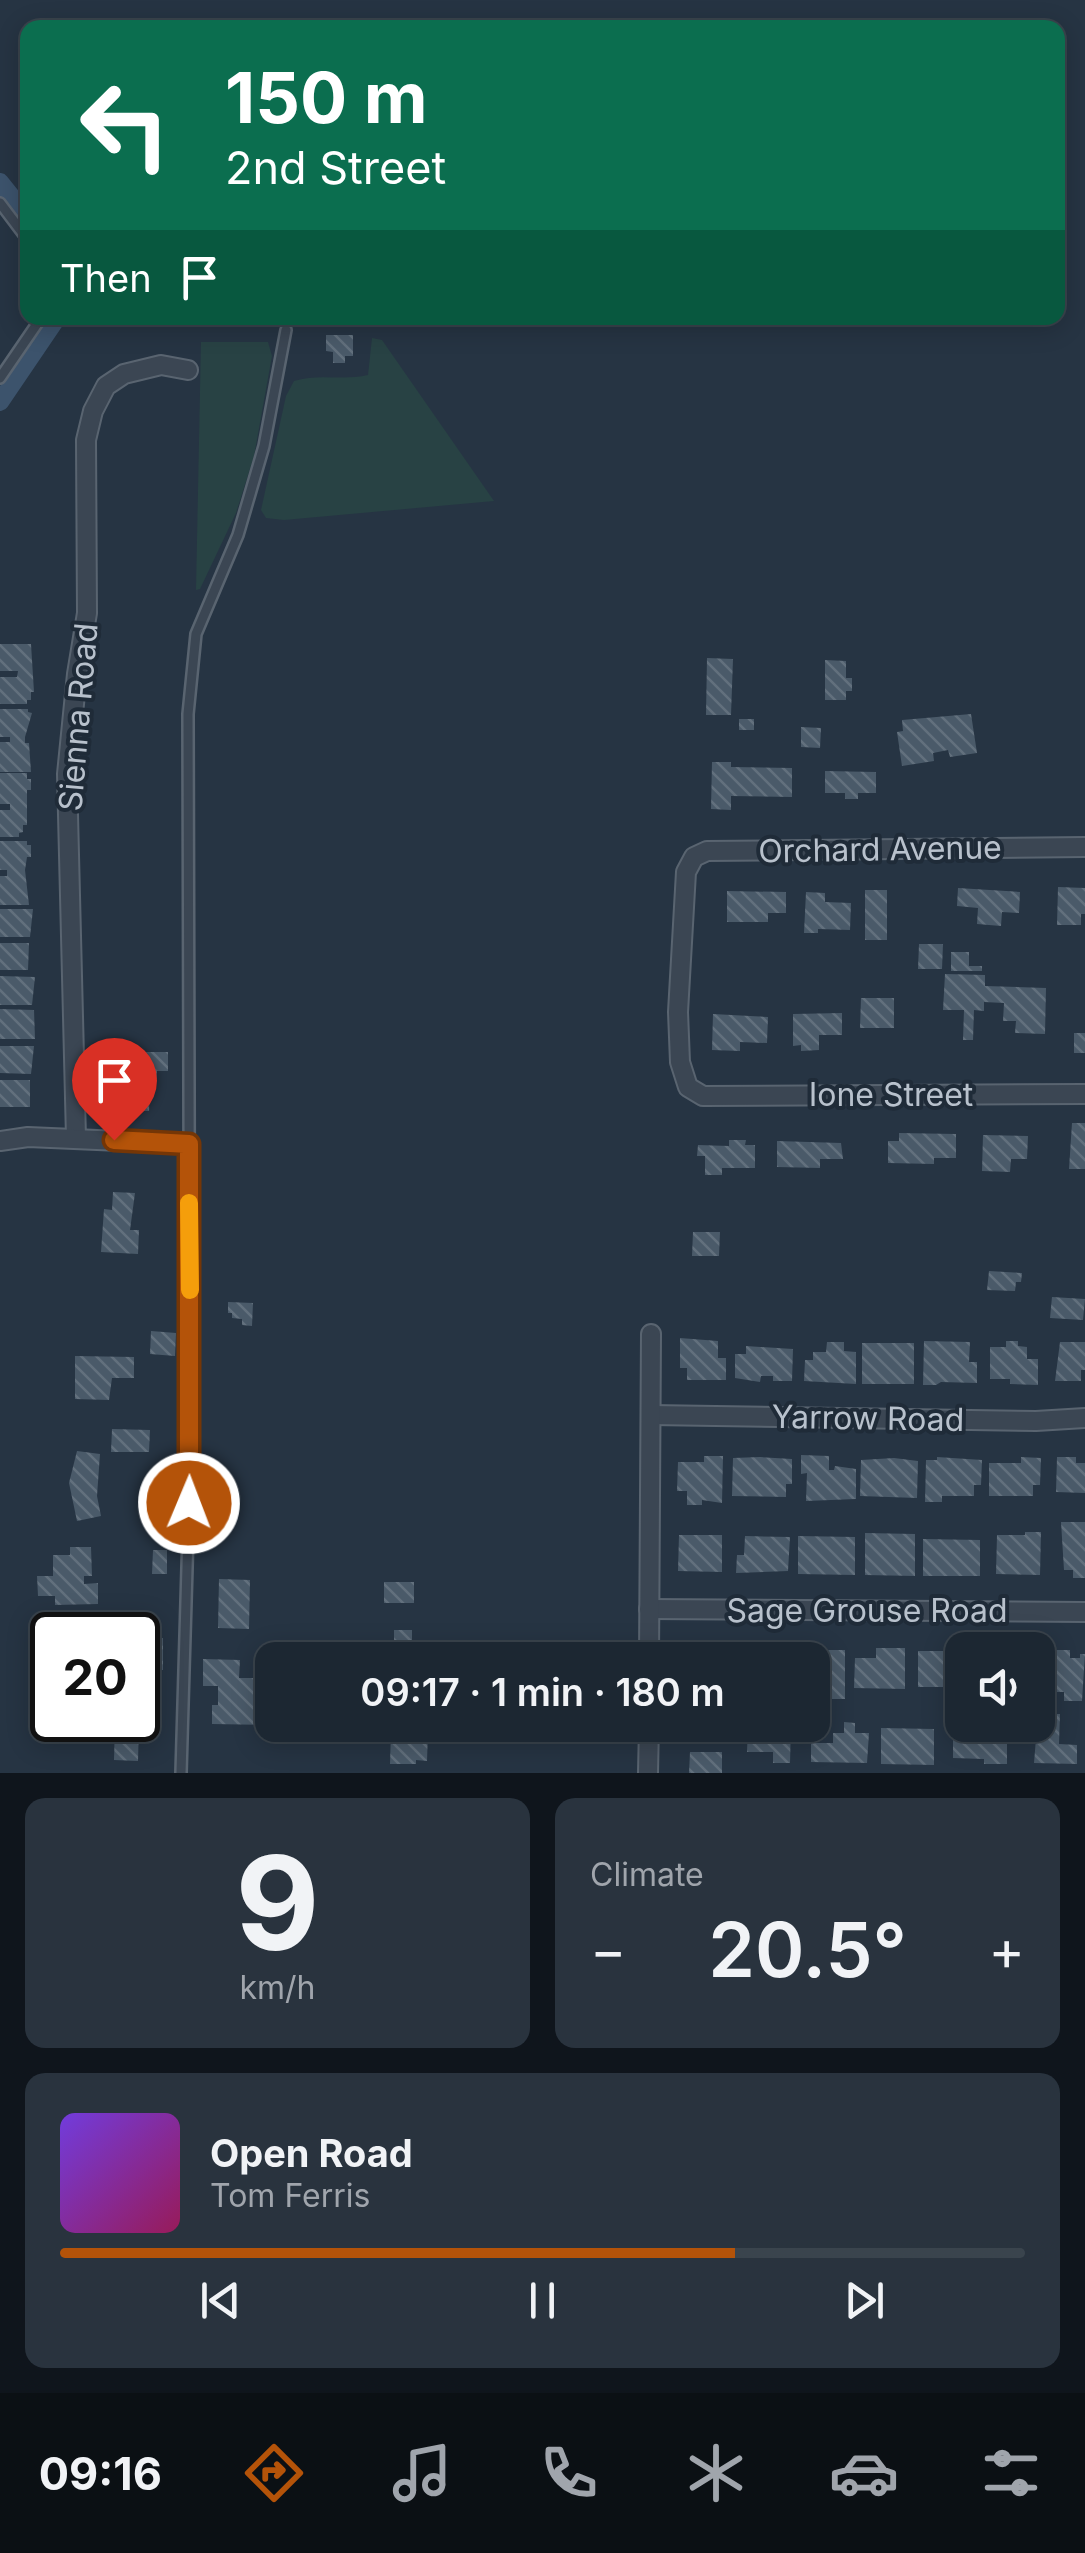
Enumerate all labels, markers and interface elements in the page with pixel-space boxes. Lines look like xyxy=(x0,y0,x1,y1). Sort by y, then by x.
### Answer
text: 150 m xyxy=(225,55,428,140)
icon: left xyxy=(60,60,190,190)
text: 2nd Street xyxy=(225,140,446,195)
icon: arrive xyxy=(172,250,227,305)
text: Then xyxy=(60,255,152,301)
street label: Sienna Road xyxy=(50,621,106,813)
street label: Orchard Avenue xyxy=(758,827,1002,871)
pin xyxy=(72,1038,157,1141)
icon: arrive xyxy=(87,1053,142,1108)
street label: Ione Street xyxy=(809,1075,973,1114)
street label: Yarrow Road xyxy=(771,1397,965,1439)
position arrow xyxy=(137,1451,241,1555)
street label: Sage Grouse Road xyxy=(726,1591,1008,1630)
speed limit sign: 20 xyxy=(30,1612,160,1742)
map controls xyxy=(945,1632,1055,1742)
button: sound xyxy=(945,1632,1055,1742)
text: 09:17 · 1 min · 180 m xyxy=(360,1669,725,1715)
text: 9 xyxy=(235,1824,320,1981)
text: Climate xyxy=(590,1855,704,1894)
text: 20.5° xyxy=(708,1904,907,1995)
text: − xyxy=(590,1917,626,1983)
text: + xyxy=(989,1917,1025,1983)
text: km/h xyxy=(239,1968,316,2007)
text: Open Road xyxy=(210,2130,413,2176)
text: Tom Ferris xyxy=(210,2176,370,2215)
icon: previous xyxy=(193,2273,248,2328)
icon: pause xyxy=(515,2273,570,2328)
icon: next xyxy=(837,2273,892,2328)
icon: directions xyxy=(239,2438,309,2508)
icon: music xyxy=(387,2438,457,2508)
icon: phone xyxy=(534,2438,604,2508)
icon: climate xyxy=(681,2438,751,2508)
icon: car xyxy=(829,2438,899,2508)
icon: filters xyxy=(976,2438,1046,2508)
text: 09:16 xyxy=(39,2446,162,2501)

